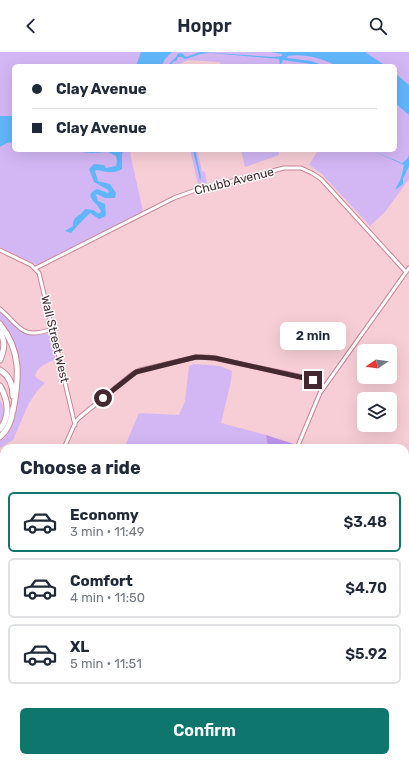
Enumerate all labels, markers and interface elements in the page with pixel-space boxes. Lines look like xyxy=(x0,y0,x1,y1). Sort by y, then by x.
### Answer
icon: back xyxy=(20,15,42,37)
text: Hoppr xyxy=(177,15,232,37)
icon: search xyxy=(367,15,389,37)
text: Clay Avenue xyxy=(56,80,147,98)
text: Clay Avenue xyxy=(56,119,147,137)
street label: Chubb Avenue xyxy=(193,164,275,198)
street label: Wall Street West xyxy=(38,294,72,384)
callout: 2 min xyxy=(280,322,346,350)
text: 2 min xyxy=(296,328,330,343)
north arrow xyxy=(357,344,397,384)
map controls xyxy=(357,344,397,432)
route end xyxy=(304,371,322,389)
route start xyxy=(94,389,112,407)
button: layers xyxy=(357,392,397,432)
text: Choose a ride xyxy=(20,457,141,479)
icon: car xyxy=(22,504,58,540)
text: Economy xyxy=(70,506,139,524)
text: $3.48 xyxy=(344,513,387,531)
text: 3 min · 11:49 xyxy=(70,524,144,539)
icon: car xyxy=(22,570,58,606)
text: Comfort xyxy=(70,572,133,590)
text: $4.70 xyxy=(345,579,387,597)
text: 4 min · 11:50 xyxy=(70,590,145,605)
icon: car xyxy=(22,636,58,672)
text: XL xyxy=(70,638,89,656)
text: $5.92 xyxy=(345,645,387,663)
text: 5 min · 11:51 xyxy=(70,656,142,671)
button: Confirm xyxy=(20,708,389,754)

